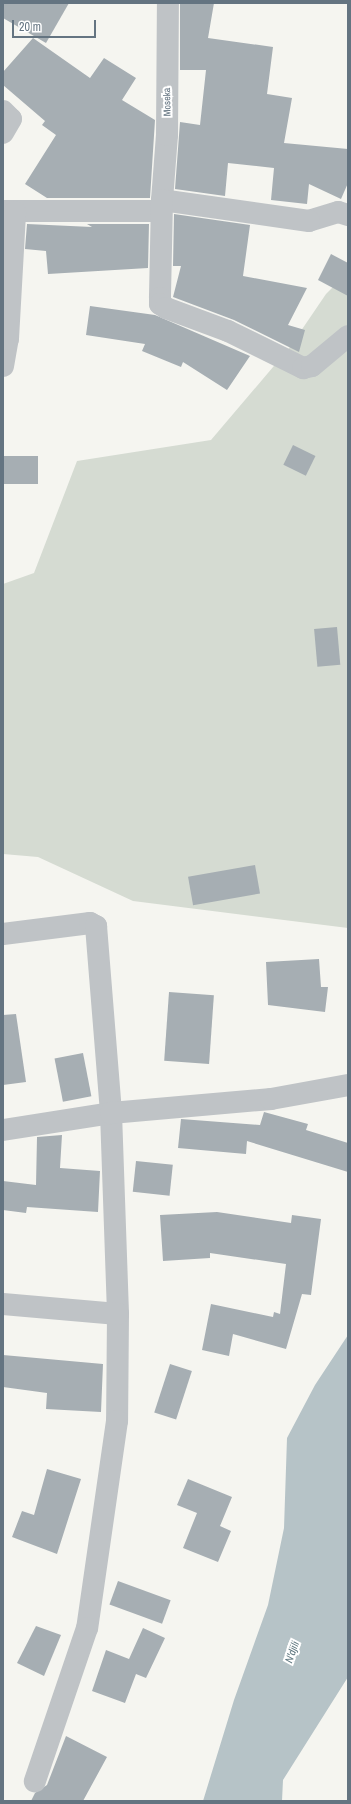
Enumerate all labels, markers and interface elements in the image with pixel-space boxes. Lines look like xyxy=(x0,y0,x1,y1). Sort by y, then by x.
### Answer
scale bar xyxy=(14,12,98,38)
text: 20 m xyxy=(19,19,41,35)
street label: Moseka xyxy=(161,88,173,116)
water label: N'djili xyxy=(282,1639,302,1665)

